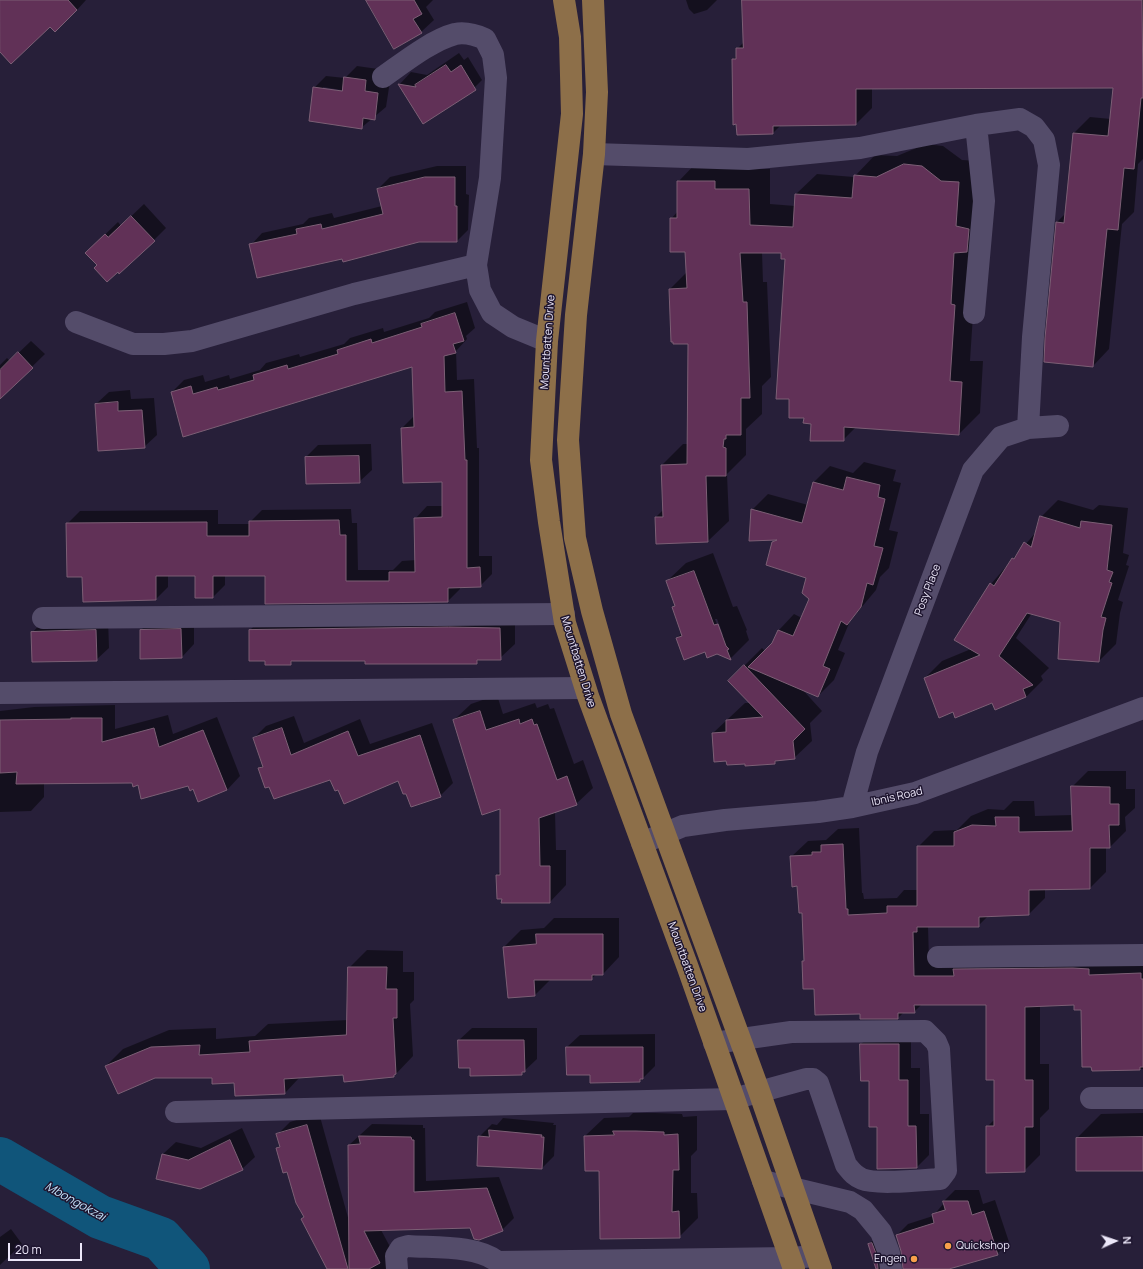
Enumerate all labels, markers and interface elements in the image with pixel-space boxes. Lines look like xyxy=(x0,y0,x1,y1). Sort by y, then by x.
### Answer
street label: Mountbatten Drive xyxy=(538,294,558,390)
street label: Posy Place xyxy=(912,562,944,618)
street label: Mountbatten Drive xyxy=(558,615,598,709)
street label: Ibnis Road xyxy=(870,785,924,809)
street label: Mountbatten Drive xyxy=(665,920,709,1014)
water label: Mbongokzai xyxy=(42,1179,108,1225)
north arrow xyxy=(1095,1221,1135,1261)
scale bar xyxy=(10,1235,84,1261)
text: N xyxy=(1120,1236,1135,1245)
place label: Quickshop xyxy=(956,1239,1010,1253)
text: 20 m xyxy=(15,1241,42,1258)
marker: Quickshop xyxy=(943,1241,953,1251)
place label: Engen xyxy=(874,1252,906,1266)
marker: Engen xyxy=(909,1254,919,1264)

